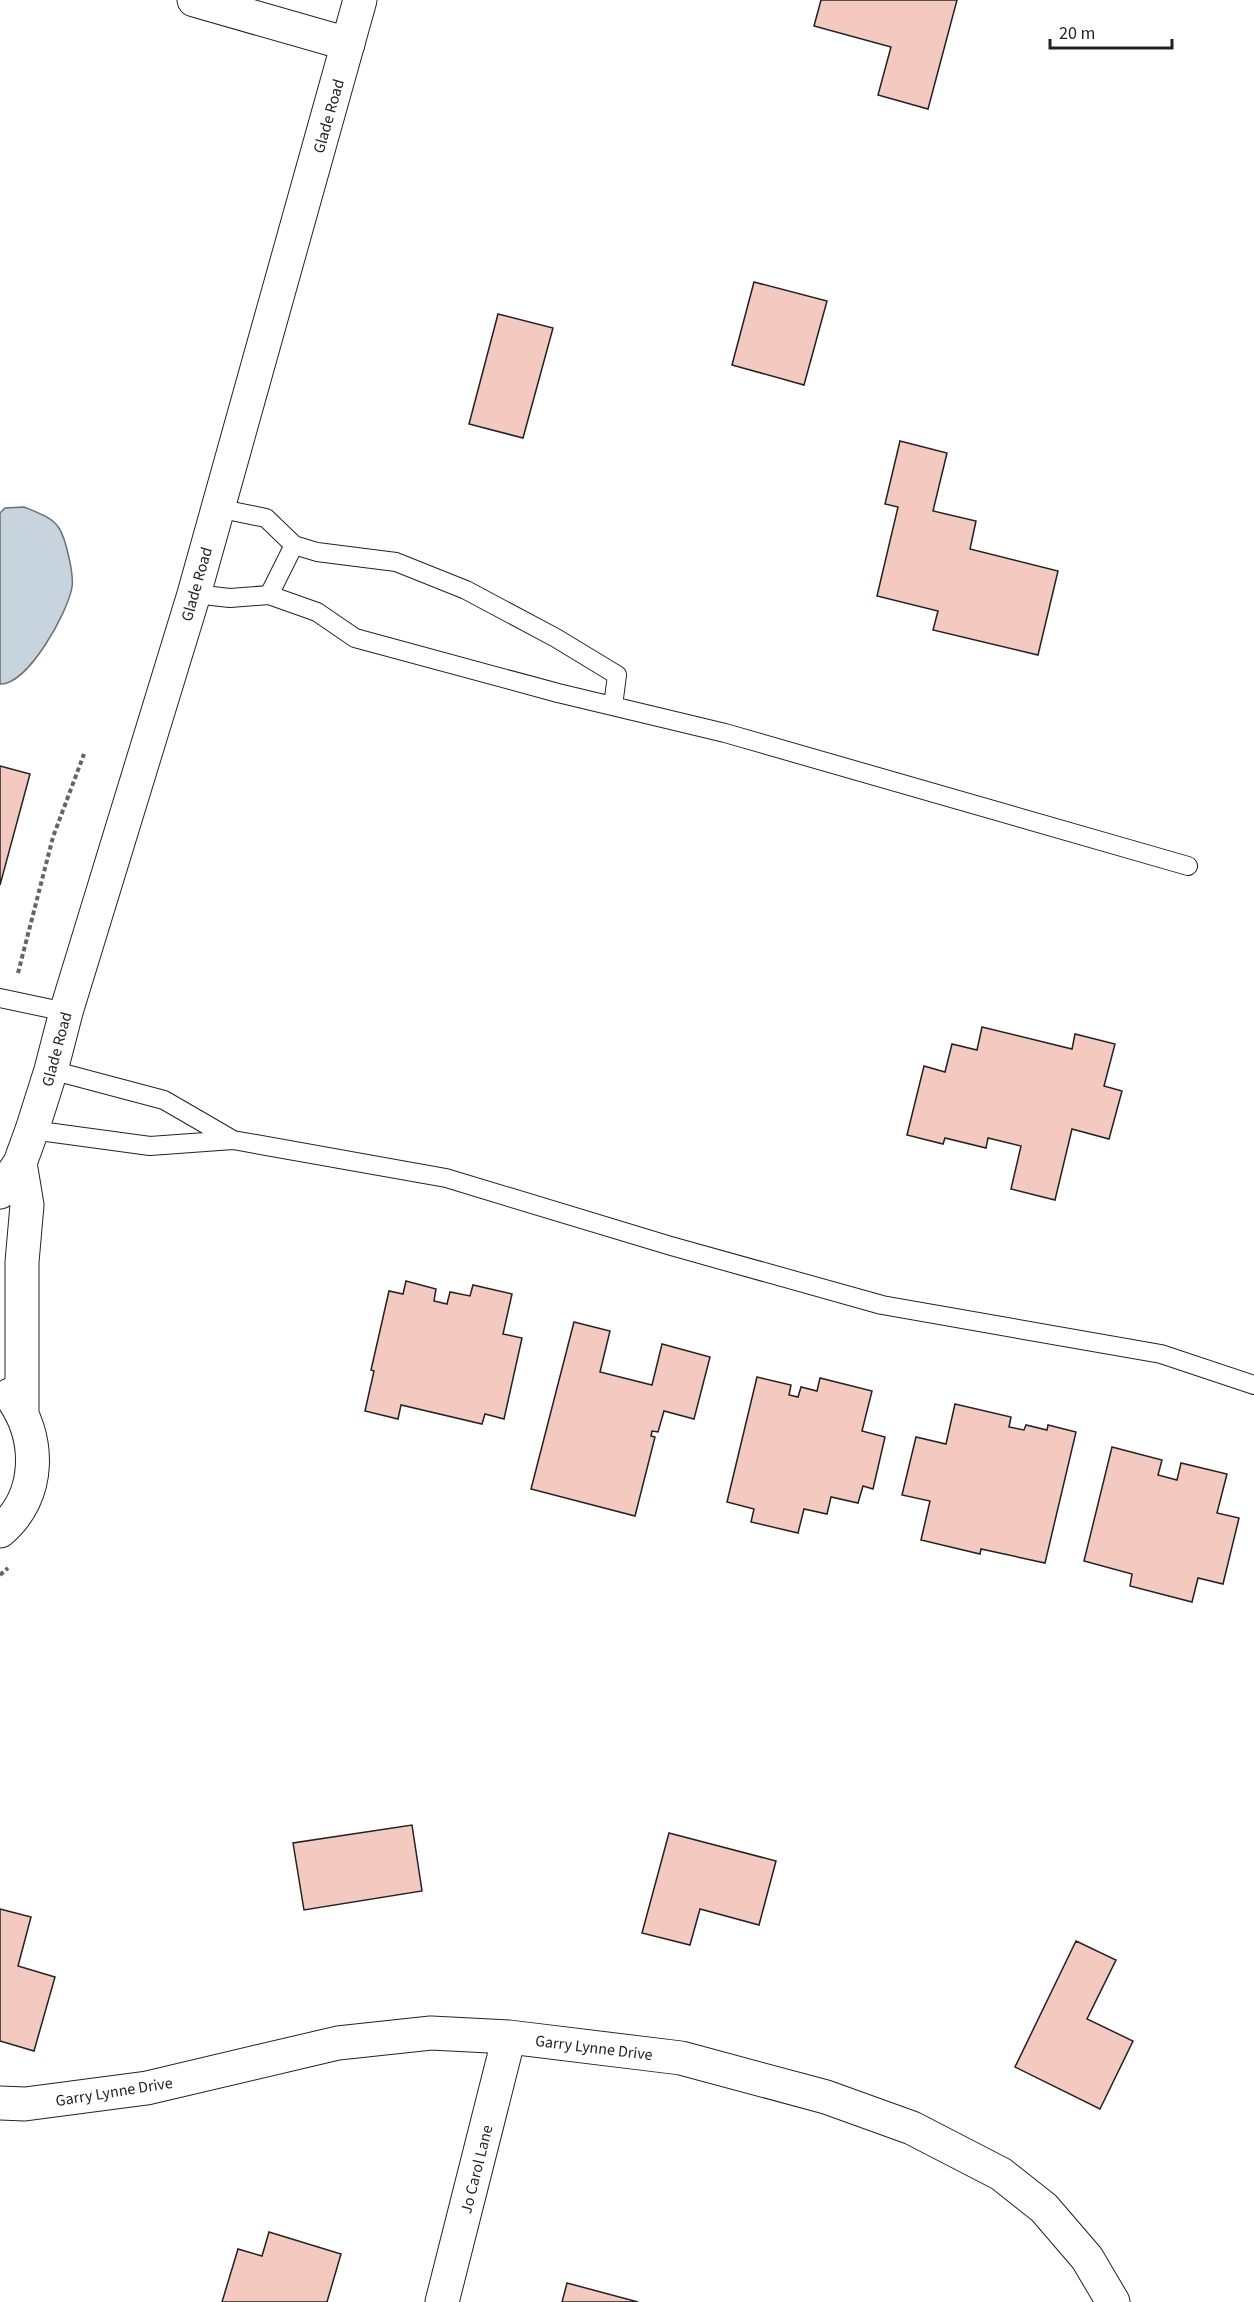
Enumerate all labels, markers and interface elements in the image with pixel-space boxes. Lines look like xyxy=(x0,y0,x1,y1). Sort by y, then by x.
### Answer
scale bar xyxy=(1050,12,1172,50)
text: 20 m xyxy=(1059,21,1095,46)
street label: Glade Road xyxy=(308,77,350,156)
street label: Glade Road xyxy=(176,545,218,624)
street label: Glade Road xyxy=(36,1010,77,1089)
street label: Garry Lynne Drive xyxy=(534,2030,654,2066)
street label: Garry Lynne Drive xyxy=(54,2072,174,2112)
street label: Jo Carol Lane xyxy=(455,2123,499,2216)

